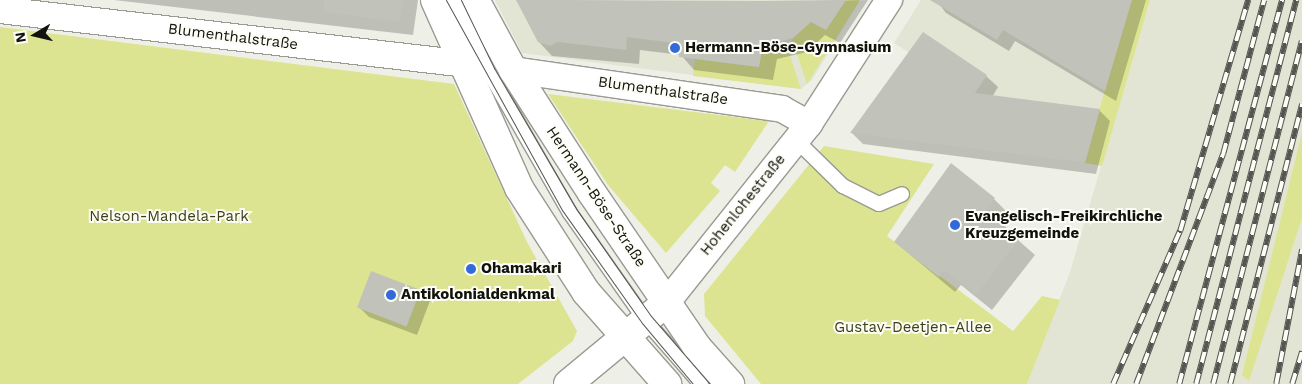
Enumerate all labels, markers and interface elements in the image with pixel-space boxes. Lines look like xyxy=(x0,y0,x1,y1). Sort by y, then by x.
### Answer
north arrow xyxy=(10,10,60,60)
street label: Blumenthalstraße xyxy=(167,20,299,54)
text: N xyxy=(11,31,29,44)
place label: Hermann-Böse-Gymnasium xyxy=(685,39,891,57)
marker: Hermann-Böse-Gymnasium xyxy=(669,42,681,54)
street label: Blumenthalstraße xyxy=(597,73,729,109)
street label: Hermann-Böse-Straße xyxy=(542,123,650,271)
street label: Hohenlohestraße xyxy=(697,151,789,259)
place label: Evangelisch-Freikirchliche Kreuzgemeinde xyxy=(965,207,1162,242)
park label: Nelson-Mandela-Park xyxy=(89,208,249,226)
marker: Evangelisch-Freikirchliche Kreuzgemeinde xyxy=(949,219,961,231)
place label: Ohamakari xyxy=(481,260,562,278)
marker: Ohamakari xyxy=(465,263,477,275)
place label: Antikolonialdenkmal xyxy=(401,286,555,304)
marker: Antikolonialdenkmal xyxy=(385,289,397,301)
park label: Gustav-Deetjen-Allee xyxy=(834,319,992,337)

